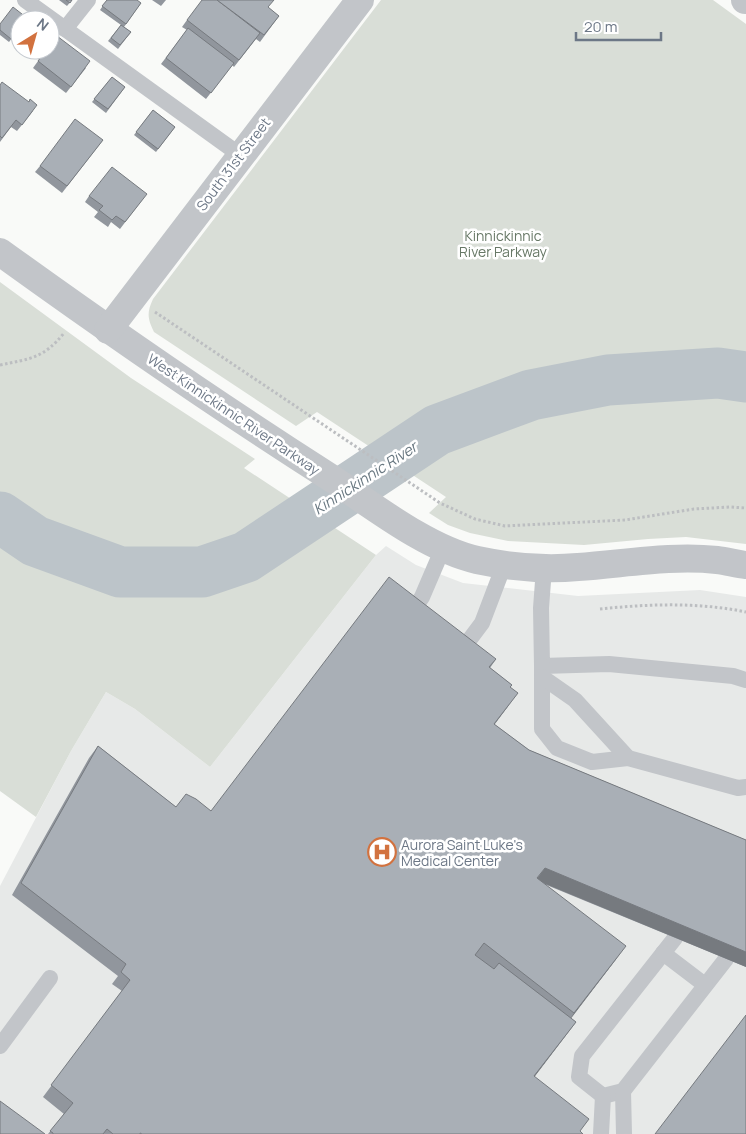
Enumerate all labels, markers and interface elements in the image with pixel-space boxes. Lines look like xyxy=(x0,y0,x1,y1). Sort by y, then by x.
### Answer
north arrow xyxy=(10,10,60,60)
scale bar xyxy=(576,10,661,42)
text: N xyxy=(33,14,53,35)
text: 20 m xyxy=(584,16,617,37)
street label: South 31st Street xyxy=(192,113,275,214)
park label: Kinnickinnic River Parkway xyxy=(459,226,548,261)
street label: West Kinnickinnic River Parkway xyxy=(144,349,324,479)
water label: Kinnickinnic River xyxy=(309,435,423,520)
place label: Aurora Saint Luke's Medical Center xyxy=(401,835,523,870)
hospital icon: Aurora Saint Luke's Medical Center xyxy=(367,837,397,867)

